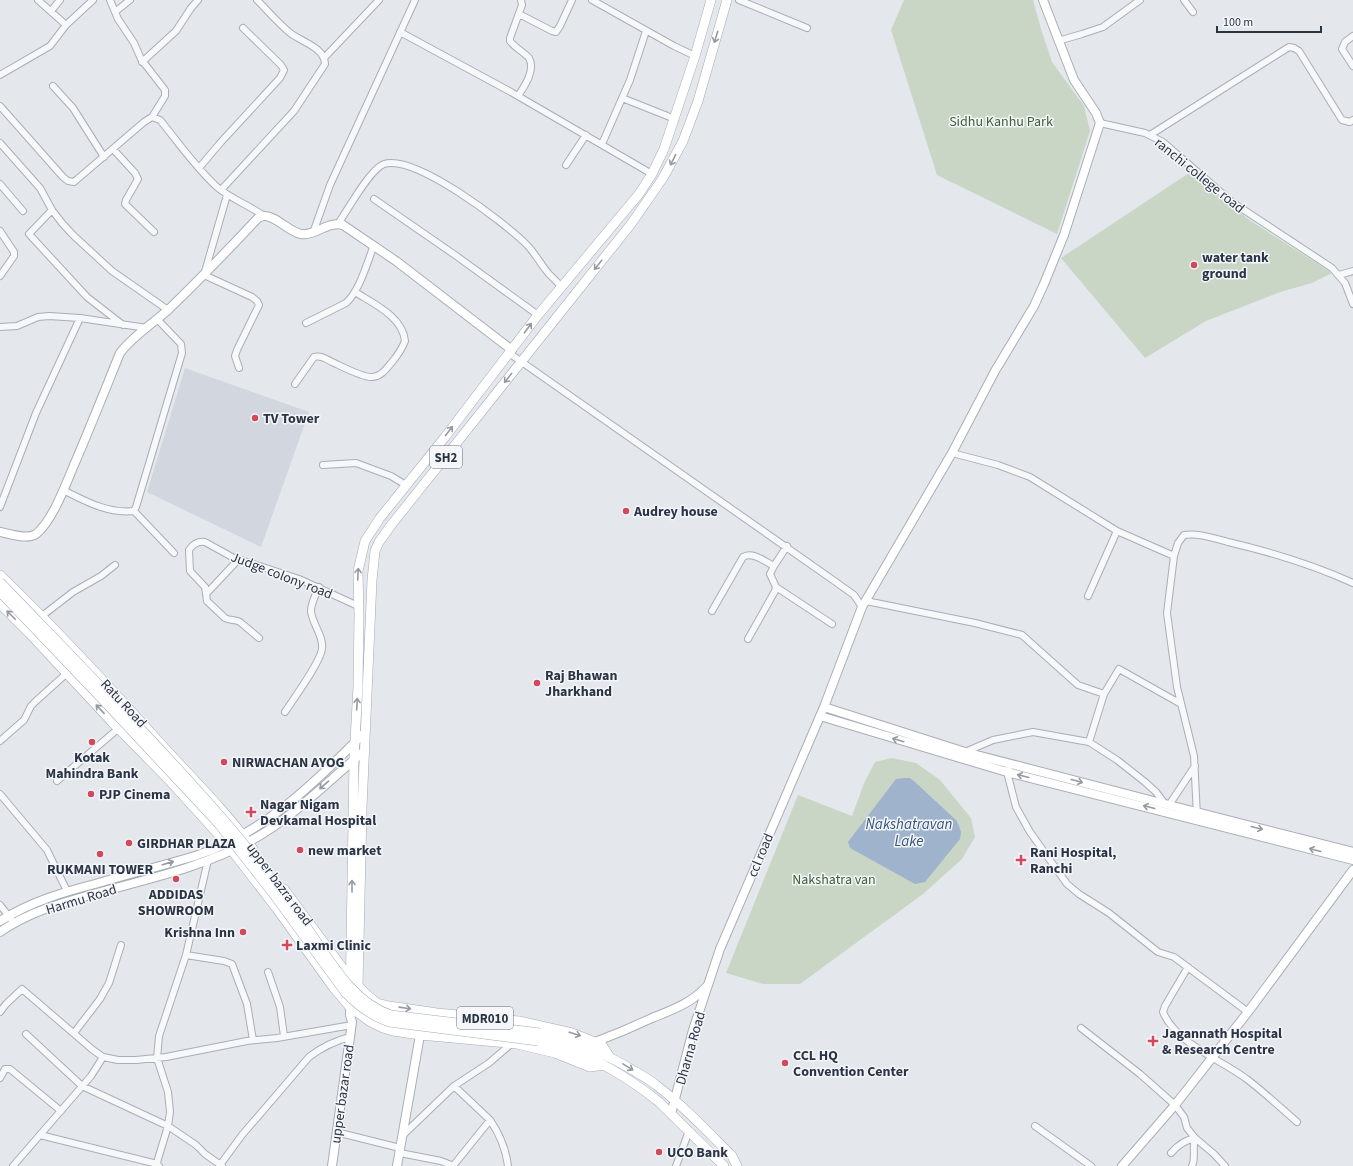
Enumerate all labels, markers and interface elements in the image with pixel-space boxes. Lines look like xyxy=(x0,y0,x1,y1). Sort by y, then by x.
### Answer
scale bar xyxy=(1217,8,1321,34)
text: 100 m xyxy=(1223,14,1253,31)
one-way arrow xyxy=(712,31,719,44)
park label: Sidhu Kanhu Park xyxy=(949,112,1053,132)
street label: ranchi college road xyxy=(1150,133,1249,218)
one-way arrow xyxy=(669,154,677,166)
place label: water tank ground xyxy=(1202,248,1269,284)
one-way arrow xyxy=(593,260,602,271)
marker: water tank ground xyxy=(1189,260,1199,270)
one-way arrow xyxy=(524,323,532,334)
one-way arrow xyxy=(504,373,513,384)
place label: TV Tower xyxy=(263,409,320,429)
marker: TV Tower xyxy=(250,413,260,423)
one-way arrow xyxy=(445,426,453,437)
road number: SH2 xyxy=(430,446,462,468)
place label: Audrey house xyxy=(633,502,718,522)
marker: Audrey house xyxy=(621,506,631,516)
street label: Judge colony road xyxy=(228,547,335,605)
one-way arrow xyxy=(355,568,362,581)
one-way arrow xyxy=(6,610,16,620)
place label: Raj Bhawan Jharkhand xyxy=(545,666,618,702)
street label: Ratu Road xyxy=(96,675,151,732)
marker: Raj Bhawan Jharkhand xyxy=(532,678,542,688)
one-way arrow xyxy=(353,698,361,711)
one-way arrow xyxy=(95,704,105,714)
one-way arrow xyxy=(891,736,904,743)
marker: Kotak Mahindra Bank xyxy=(87,737,97,747)
place label: Kotak Mahindra Bank xyxy=(46,748,139,784)
place label: NIRWACHAN AYOG xyxy=(232,753,345,773)
marker: NIRWACHAN AYOG xyxy=(219,757,229,767)
one-way arrow xyxy=(1016,771,1029,779)
one-way arrow xyxy=(1070,778,1083,785)
one-way arrow xyxy=(318,781,329,790)
place label: PJP Cinema xyxy=(99,785,170,805)
marker: PJP Cinema xyxy=(86,789,96,799)
place label: Nagar Nigam Devkamal Hospital xyxy=(260,795,376,831)
one-way arrow xyxy=(1142,803,1155,811)
marker: Nagar Nigam Devkamal Hospital xyxy=(245,806,257,818)
water label: Nakshatravan Lake xyxy=(866,814,953,852)
one-way arrow xyxy=(1250,824,1263,832)
street label: ccl road xyxy=(743,830,779,880)
place label: GIRDHAR PLAZA xyxy=(137,834,237,854)
marker: GIRDHAR PLAZA xyxy=(124,838,134,848)
street label: upper bazra road xyxy=(241,839,317,930)
place label: new market xyxy=(308,841,382,861)
place label: Rani Hospital, Ranchi xyxy=(1030,843,1116,879)
marker: new market xyxy=(295,845,305,855)
one-way arrow xyxy=(1309,846,1322,853)
marker: RUKMANI TOWER xyxy=(95,849,105,859)
marker: Rani Hospital, Ranchi xyxy=(1015,854,1027,866)
one-way arrow xyxy=(162,859,175,866)
place label: RUKMANI TOWER xyxy=(47,860,153,880)
park label: Nakshatra van xyxy=(792,870,876,890)
marker: ADDIDAS SHOWROOM xyxy=(171,874,181,884)
street label: Harmu Road xyxy=(43,880,119,920)
one-way arrow xyxy=(348,880,356,893)
place label: ADDIDAS SHOWROOM xyxy=(138,885,214,921)
place label: Krishna Inn xyxy=(164,923,235,943)
marker: Krishna Inn xyxy=(238,927,248,937)
place label: Laxmi Clinic xyxy=(296,936,371,956)
marker: Laxmi Clinic xyxy=(281,939,293,951)
one-way arrow xyxy=(398,1004,411,1012)
road number: MDR010 xyxy=(457,1007,513,1029)
street label: Dharna Road xyxy=(671,1009,711,1087)
place label: Jagannath Hospital & Research Centre xyxy=(1162,1024,1282,1060)
one-way arrow xyxy=(568,1031,581,1038)
marker: Jagannath Hospital & Research Centre xyxy=(1147,1035,1159,1047)
street label: upper bazar road xyxy=(326,1043,360,1145)
place label: CCL HQ Convention Center xyxy=(793,1046,909,1082)
marker: CCL HQ Convention Center xyxy=(780,1058,790,1068)
one-way arrow xyxy=(622,1063,633,1071)
place label: UCO Bank xyxy=(667,1143,728,1163)
marker: UCO Bank xyxy=(654,1147,664,1157)

